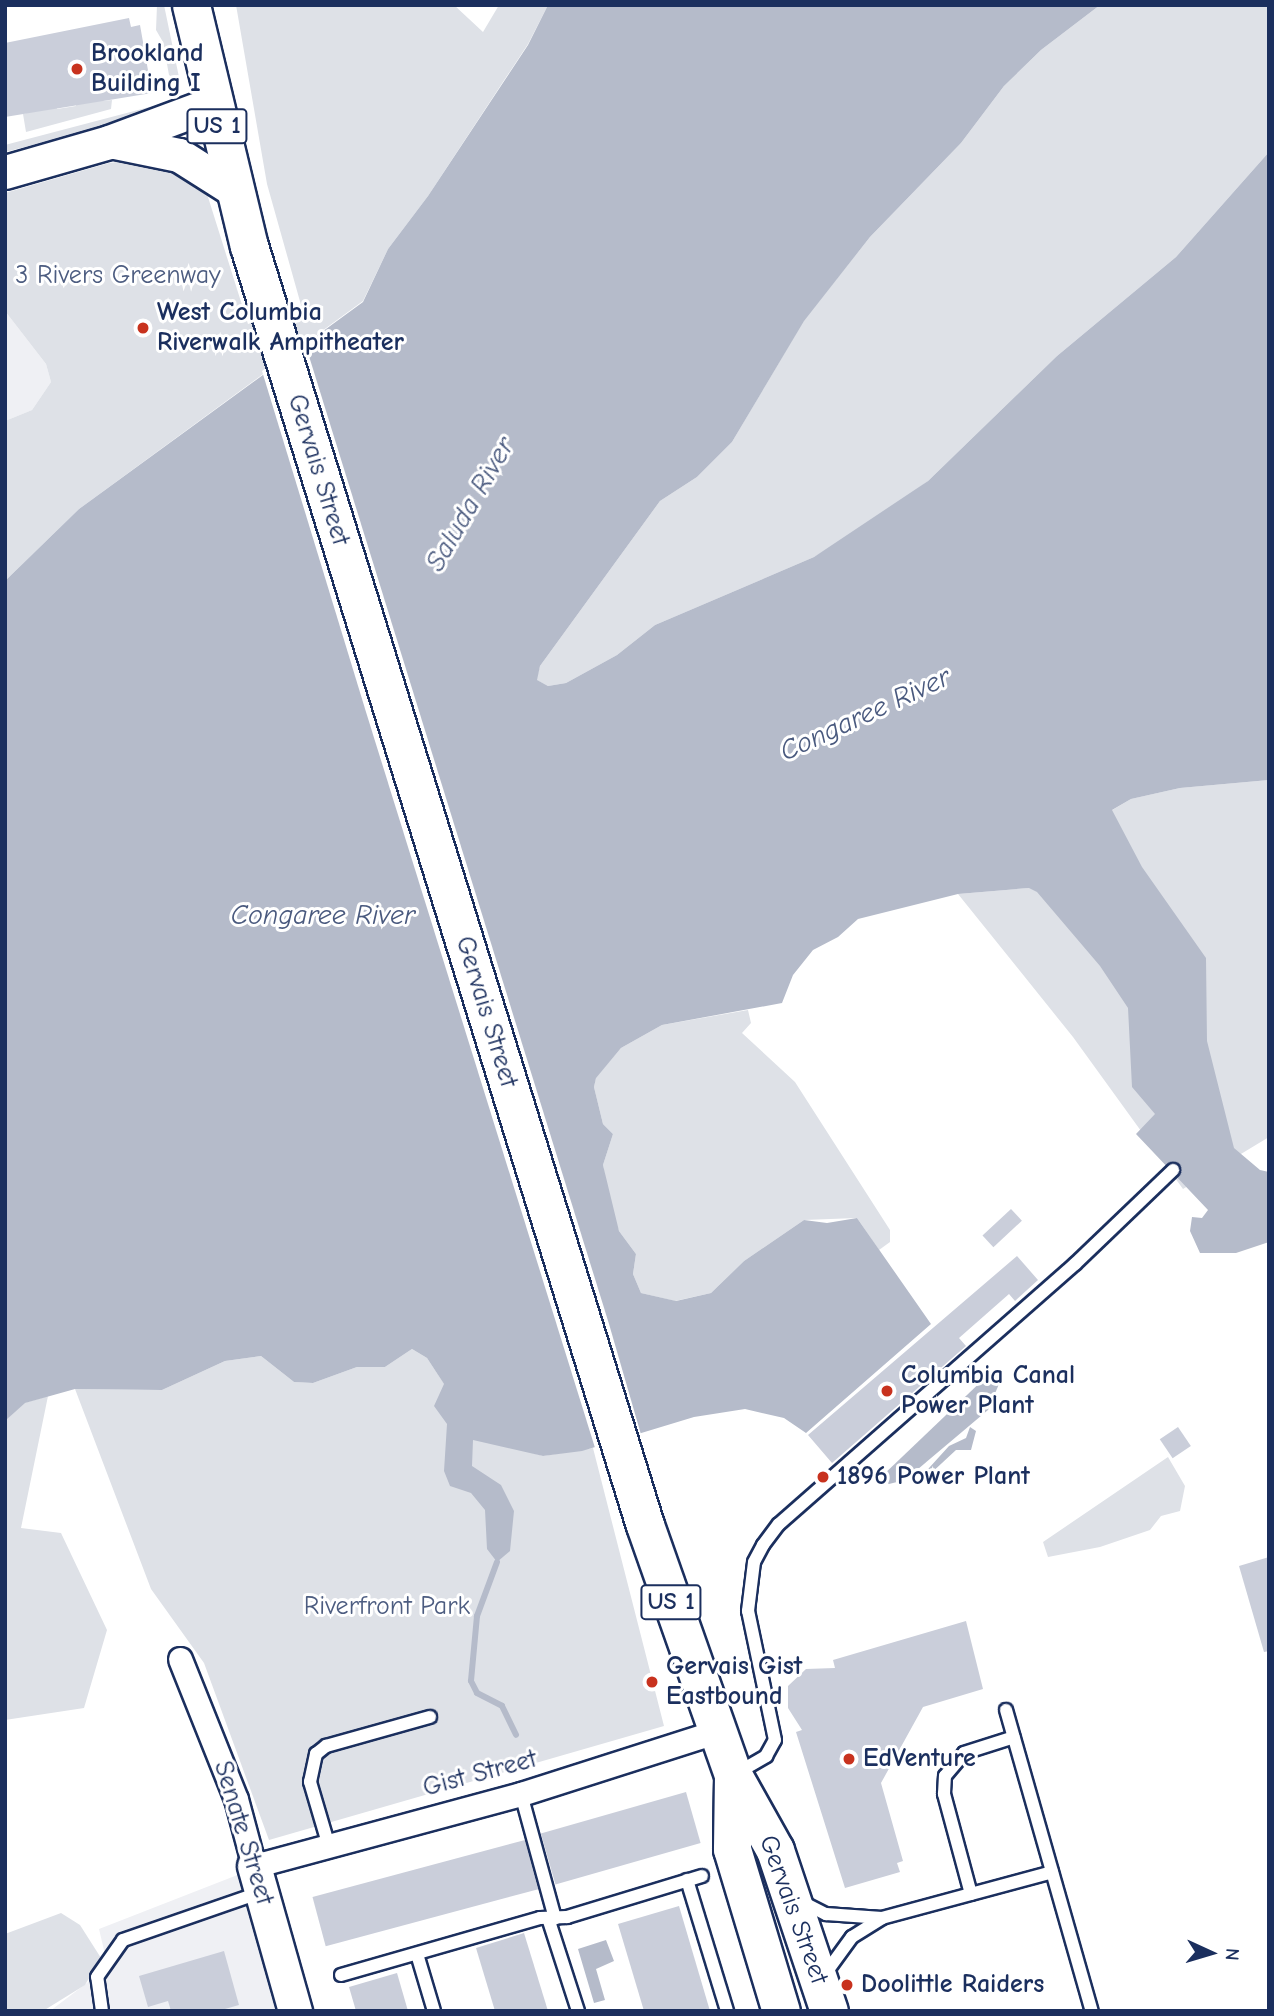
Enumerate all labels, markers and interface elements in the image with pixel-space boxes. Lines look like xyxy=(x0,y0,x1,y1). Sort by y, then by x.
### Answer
place label: Brookland Building I xyxy=(91,38,204,100)
marker: Brookland Building I xyxy=(69,61,85,77)
road number: US 1 xyxy=(186,106,248,146)
park label: 3 Rivers Greenway xyxy=(15,260,221,292)
place label: West Columbia Riverwalk Ampitheater xyxy=(157,297,404,358)
marker: West Columbia Riverwalk Ampitheater xyxy=(135,320,151,336)
street label: Gervais Street xyxy=(280,391,356,549)
water label: Saluda River xyxy=(418,431,522,577)
water label: Congaree River xyxy=(774,660,956,768)
water label: Congaree River xyxy=(231,898,415,932)
street label: Gervais Street xyxy=(448,933,524,1091)
place label: Columbia Canal Power Plant xyxy=(901,1360,1075,1422)
marker: Columbia Canal Power Plant xyxy=(879,1383,895,1399)
place label: 1896 Power Plant xyxy=(837,1461,1030,1493)
marker: 1896 Power Plant xyxy=(815,1469,831,1485)
road number: US 1 xyxy=(640,1582,702,1622)
park label: Riverfront Park xyxy=(304,1591,470,1623)
place label: Gervais Gist Eastbound xyxy=(666,1651,802,1712)
marker: Gervais Gist Eastbound xyxy=(644,1674,660,1690)
place label: EdVenture xyxy=(863,1743,976,1775)
street label: Gist Street xyxy=(420,1744,540,1804)
marker: EdVenture xyxy=(841,1751,857,1767)
street label: Senate Street xyxy=(206,1757,280,1909)
street label: Gervais Street xyxy=(752,1831,834,1989)
north arrow xyxy=(1176,1918,1246,1988)
text: N xyxy=(1221,1948,1243,1961)
place label: Doolittle Raiders xyxy=(861,1969,1044,2001)
marker: Doolittle Raiders xyxy=(839,1977,855,1993)

